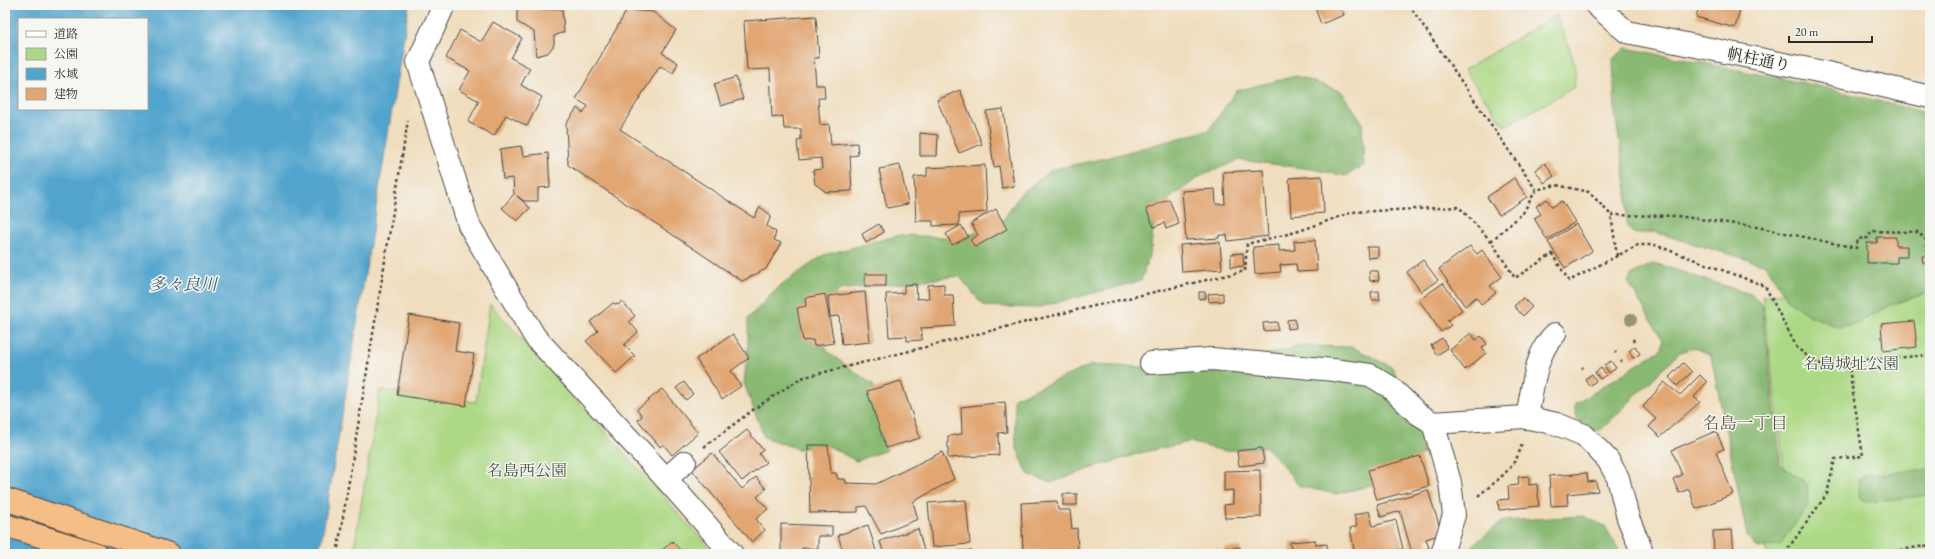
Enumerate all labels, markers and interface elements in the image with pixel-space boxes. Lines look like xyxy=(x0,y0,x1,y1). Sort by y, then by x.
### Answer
legend xyxy=(18,18,148,110)
scale bar xyxy=(1789,18,1872,44)
text: 20 m xyxy=(1795,24,1819,40)
text: 道路 xyxy=(54,26,78,42)
street label: 帆柱通り xyxy=(1725,43,1792,76)
text: 公園 xyxy=(54,46,78,62)
text: 水域 xyxy=(54,66,78,82)
text: 建物 xyxy=(54,86,78,102)
water label: 多々良川 xyxy=(149,273,219,295)
park label: 名島城址公園 xyxy=(1803,353,1899,374)
district label: 名島一丁目 xyxy=(1703,412,1788,434)
park label: 名島西公園 xyxy=(487,460,567,481)

